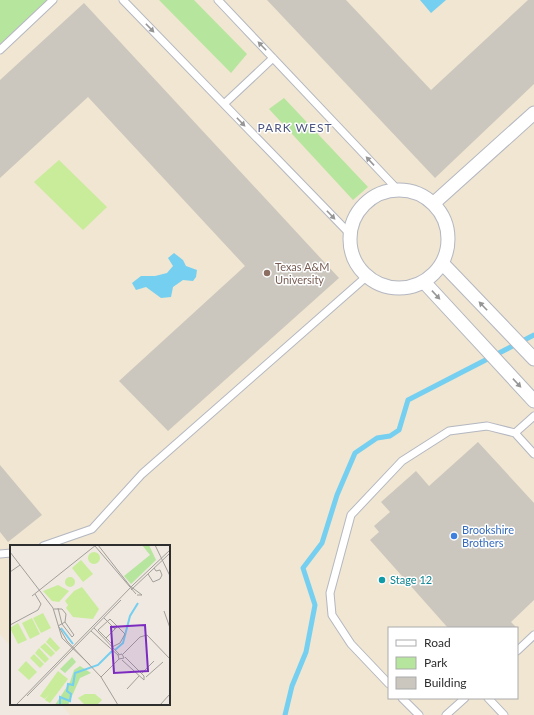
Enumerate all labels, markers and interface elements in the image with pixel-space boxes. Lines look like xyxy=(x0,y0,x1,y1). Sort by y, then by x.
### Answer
one-way arrow xyxy=(145,23,155,33)
one-way arrow xyxy=(257,41,267,51)
one-way arrow xyxy=(236,117,246,127)
district label: PARK WEST xyxy=(257,120,333,135)
one-way arrow xyxy=(365,156,375,166)
one-way arrow xyxy=(326,210,336,220)
place label: Texas A&M University xyxy=(275,260,330,286)
marker: Texas A&M University xyxy=(262,268,272,278)
one-way arrow xyxy=(431,290,441,300)
one-way arrow xyxy=(478,301,488,311)
one-way arrow xyxy=(513,378,522,388)
place label: Brookshire Brothers xyxy=(462,523,514,549)
marker: Brookshire Brothers xyxy=(449,531,459,541)
inset map xyxy=(10,545,170,705)
place label: Stage 12 xyxy=(390,573,432,586)
marker: Stage 12 xyxy=(377,575,387,585)
legend xyxy=(388,627,518,699)
text: Road xyxy=(424,635,451,650)
text: Park xyxy=(424,655,448,670)
text: Building xyxy=(424,675,467,690)

